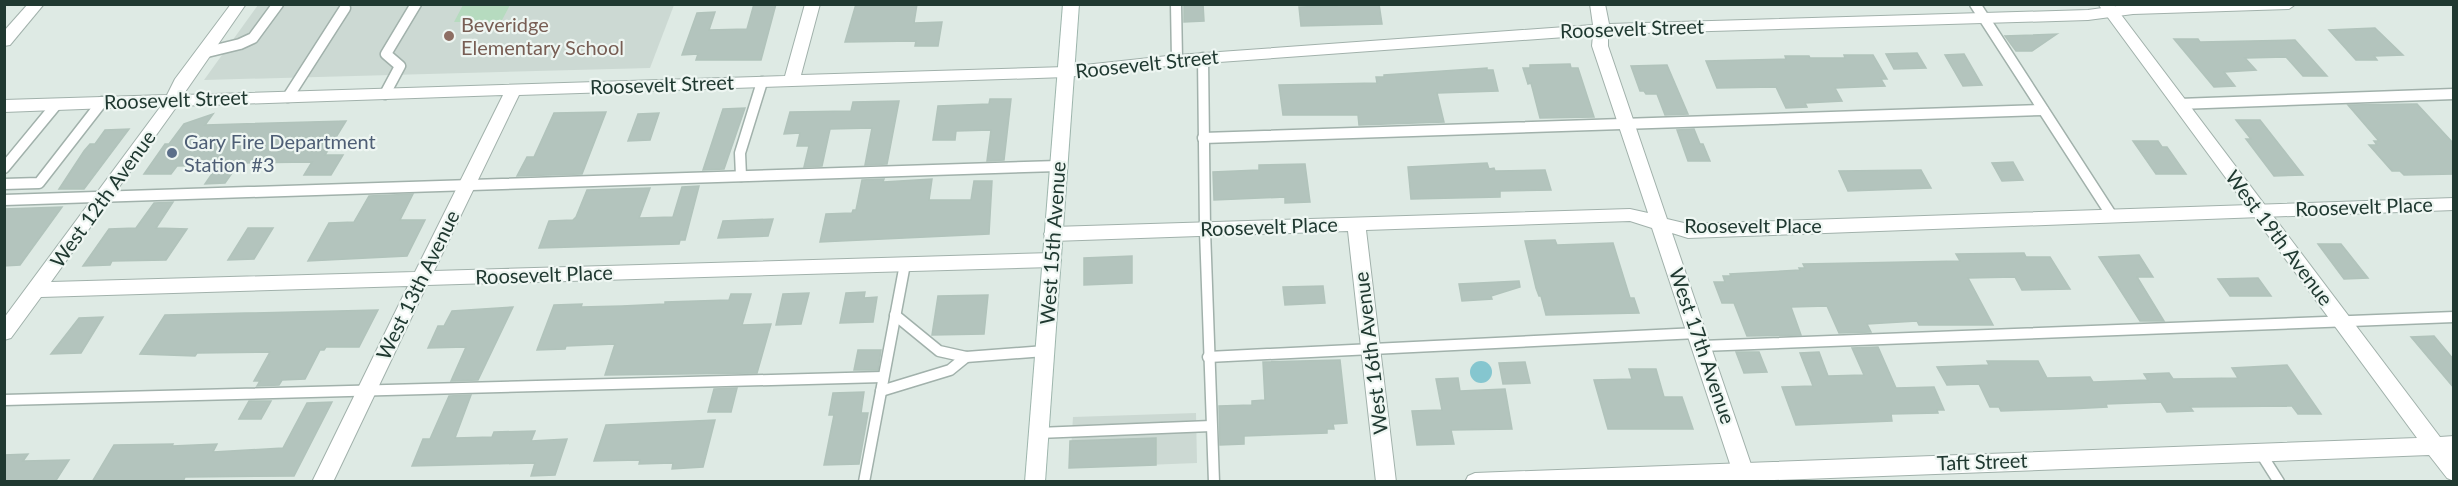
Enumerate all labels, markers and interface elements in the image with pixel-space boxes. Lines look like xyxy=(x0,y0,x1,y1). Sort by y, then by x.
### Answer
place label: Beveridge Elementary School xyxy=(461,12,624,59)
street label: Roosevelt Street xyxy=(1560,13,1704,43)
marker: Beveridge Elementary School xyxy=(442,29,456,43)
street label: Roosevelt Street xyxy=(1074,44,1220,82)
street label: Roosevelt Street xyxy=(590,69,734,99)
street label: Roosevelt Street xyxy=(104,84,248,114)
street label: West 12th Avenue xyxy=(44,125,160,272)
place label: Gary Fire Department Station #3 xyxy=(184,129,376,176)
marker: Gary Fire Department Station #3 xyxy=(165,146,179,160)
street label: West 15th Avenue xyxy=(1034,161,1070,325)
street label: West 19th Avenue xyxy=(2221,165,2339,310)
street label: Roosevelt Place xyxy=(2295,192,2433,220)
street label: West 13th Avenue xyxy=(371,206,464,363)
street label: Roosevelt Place xyxy=(1200,212,1338,240)
street label: Roosevelt Place xyxy=(1684,213,1822,237)
street label: Roosevelt Place xyxy=(475,260,613,288)
street label: West 17th Avenue xyxy=(1665,265,1741,427)
street label: West 16th Avenue xyxy=(1348,271,1392,436)
street label: Taft Street xyxy=(1936,447,2028,475)

